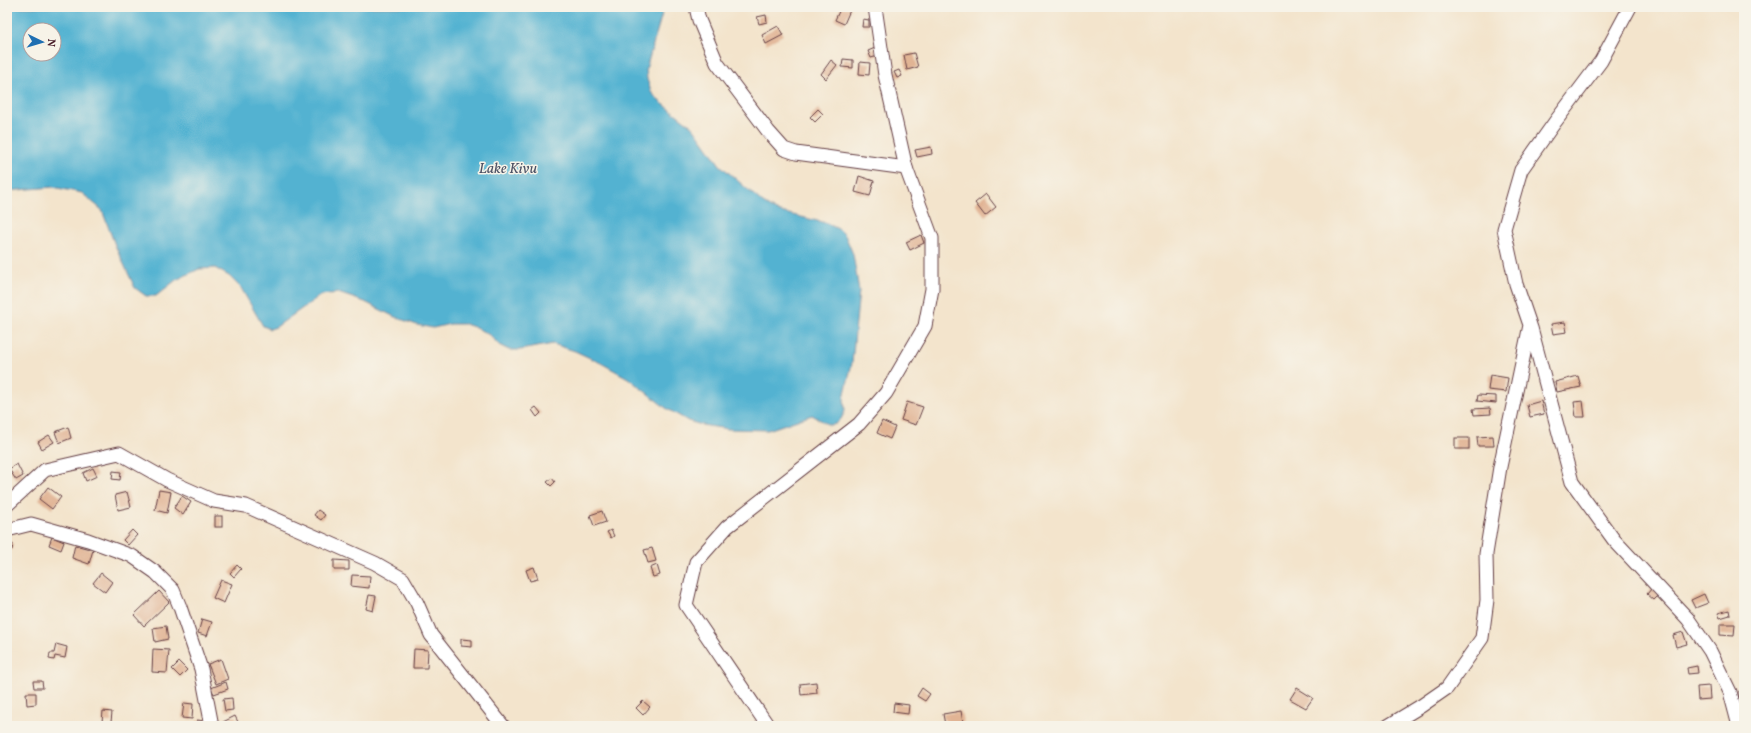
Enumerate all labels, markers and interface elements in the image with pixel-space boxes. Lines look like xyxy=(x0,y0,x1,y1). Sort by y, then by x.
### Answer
north arrow xyxy=(22,22,62,62)
text: N xyxy=(43,38,58,47)
water label: Lake Kivu xyxy=(479,159,538,180)

